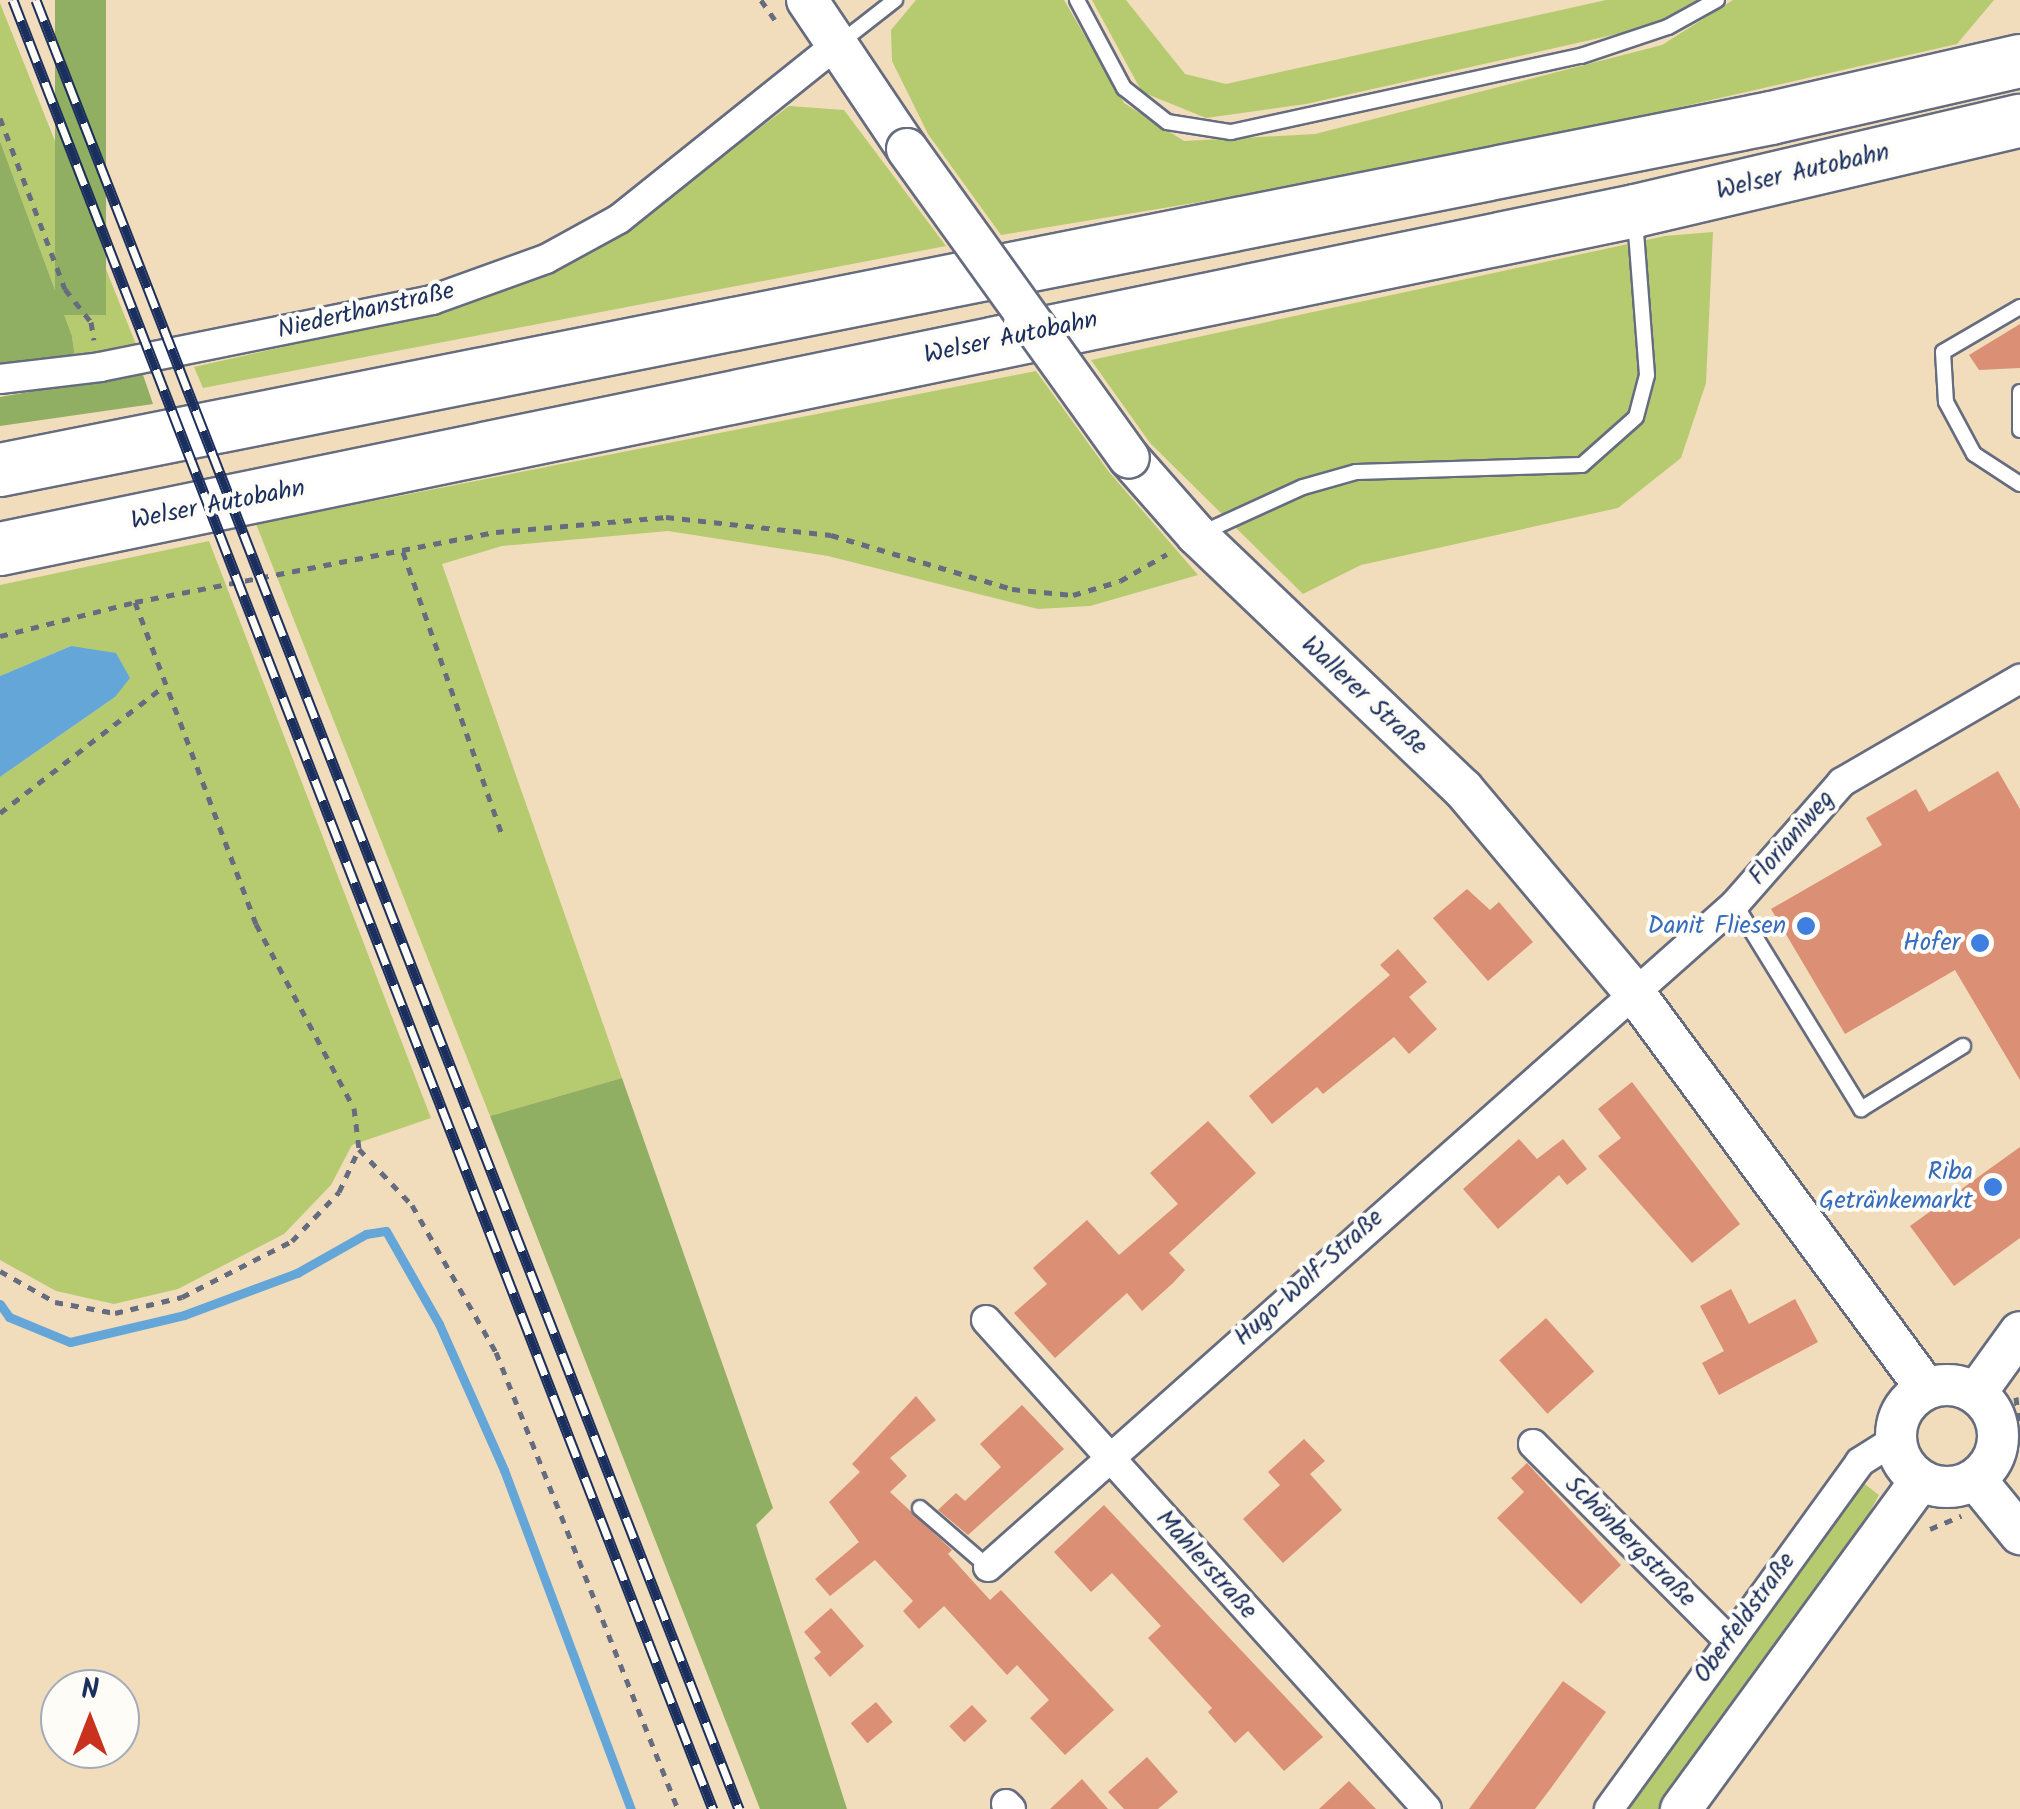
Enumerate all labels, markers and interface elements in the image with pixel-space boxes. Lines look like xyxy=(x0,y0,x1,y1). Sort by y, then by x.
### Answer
street label: Welser Autobahn xyxy=(1713,137,1893,207)
street label: Niederthanstraße xyxy=(275,276,457,346)
street label: Welser Autobahn xyxy=(921,305,1101,371)
street label: Welser Autobahn xyxy=(128,473,308,537)
street label: Wallerer Straße xyxy=(1295,630,1433,762)
street label: Florianiweg xyxy=(1743,784,1841,892)
place label: Danit Fliesen xyxy=(1648,911,1786,941)
marker: Danit Fliesen xyxy=(1795,915,1817,937)
place label: Hofer xyxy=(1903,928,1960,958)
marker: Hofer xyxy=(1969,932,1991,954)
place label: Riba Getränkemarkt xyxy=(1819,1158,1973,1217)
marker: Riba Getränkemarkt xyxy=(1982,1176,2004,1198)
street label: Hugo-Wolf-Straße xyxy=(1228,1203,1390,1353)
street label: Schönbergstraße xyxy=(1558,1470,1702,1614)
street label: Mahlerstraße xyxy=(1149,1504,1263,1626)
street label: Oberfeldstraße xyxy=(1688,1547,1802,1689)
text: N xyxy=(81,1668,99,1713)
north arrow xyxy=(40,1669,140,1769)

